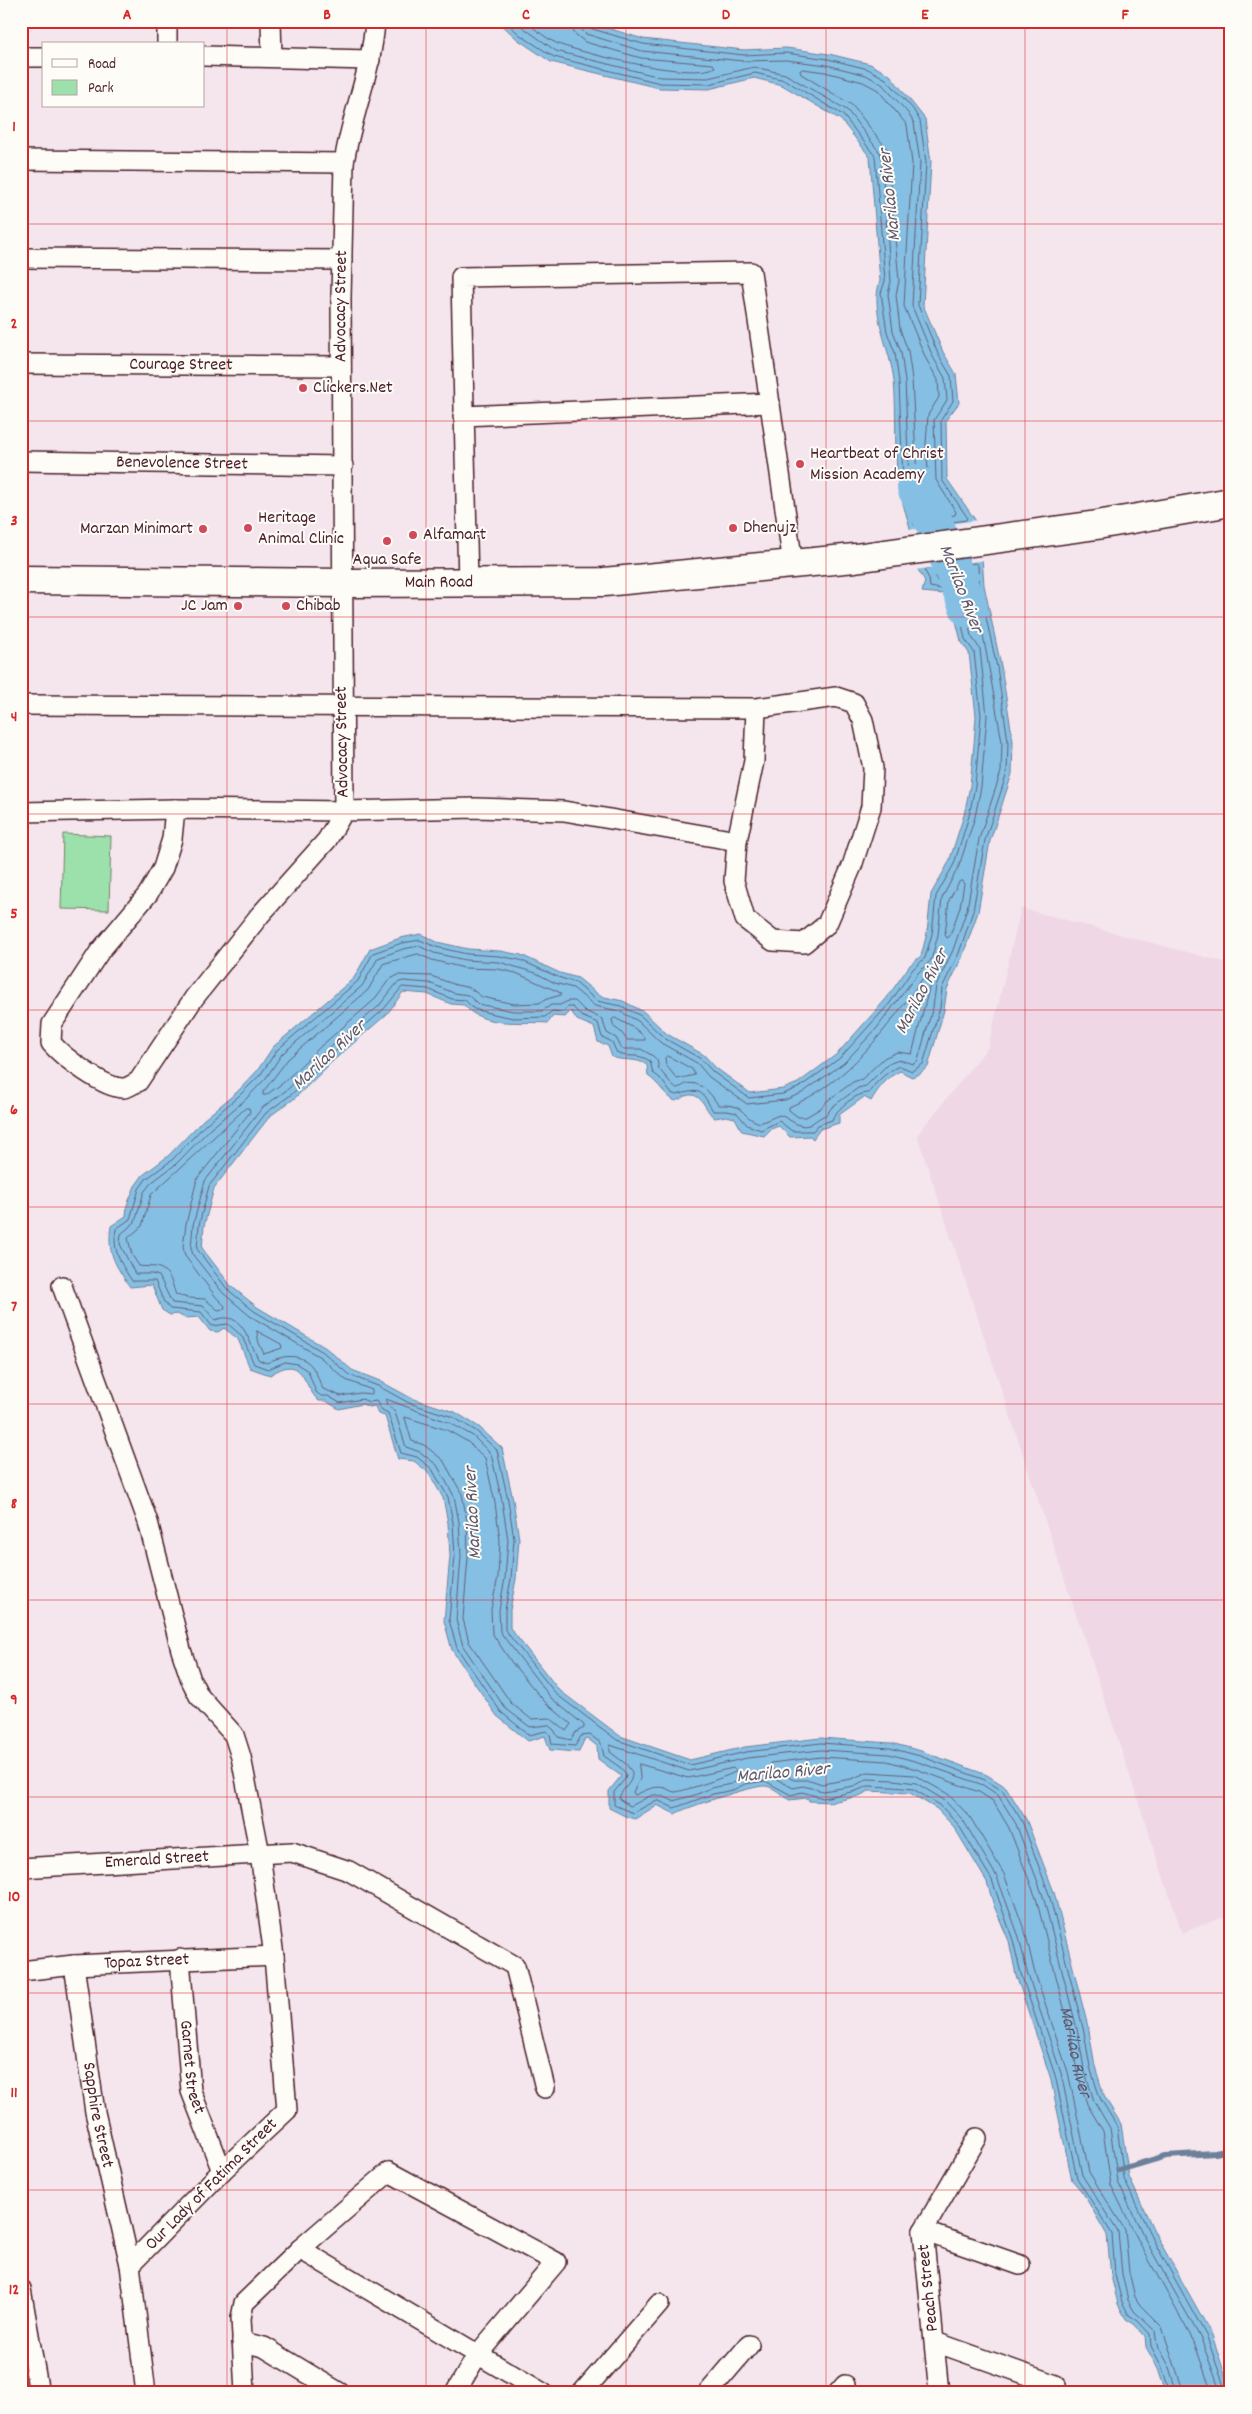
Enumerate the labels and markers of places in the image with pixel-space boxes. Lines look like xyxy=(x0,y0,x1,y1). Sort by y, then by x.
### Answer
place label: Clickers.Net xyxy=(313,376,393,401)
marker: Clickers.Net xyxy=(297,382,309,394)
place label: Heartbeat of Christ Mission Academy xyxy=(810,442,944,488)
marker: Heartbeat of Christ Mission Academy xyxy=(794,458,806,470)
place label: Heritage Animal Clinic xyxy=(258,506,344,552)
place label: Dhenujz xyxy=(743,516,796,541)
place label: Marzan Minimart xyxy=(80,517,193,542)
marker: Heritage Animal Clinic xyxy=(242,522,254,534)
marker: Dhenujz xyxy=(727,522,739,534)
marker: Marzan Minimart xyxy=(197,523,209,535)
place label: Alfamart xyxy=(423,523,486,548)
marker: Alfamart xyxy=(407,529,419,541)
marker: Aqua Safe xyxy=(381,535,393,547)
place label: Aqua Safe xyxy=(353,548,421,573)
place label: JC Jam xyxy=(181,594,228,619)
place label: Chibab xyxy=(296,594,341,619)
marker: JC Jam xyxy=(232,600,244,612)
marker: Chibab xyxy=(280,600,292,612)

